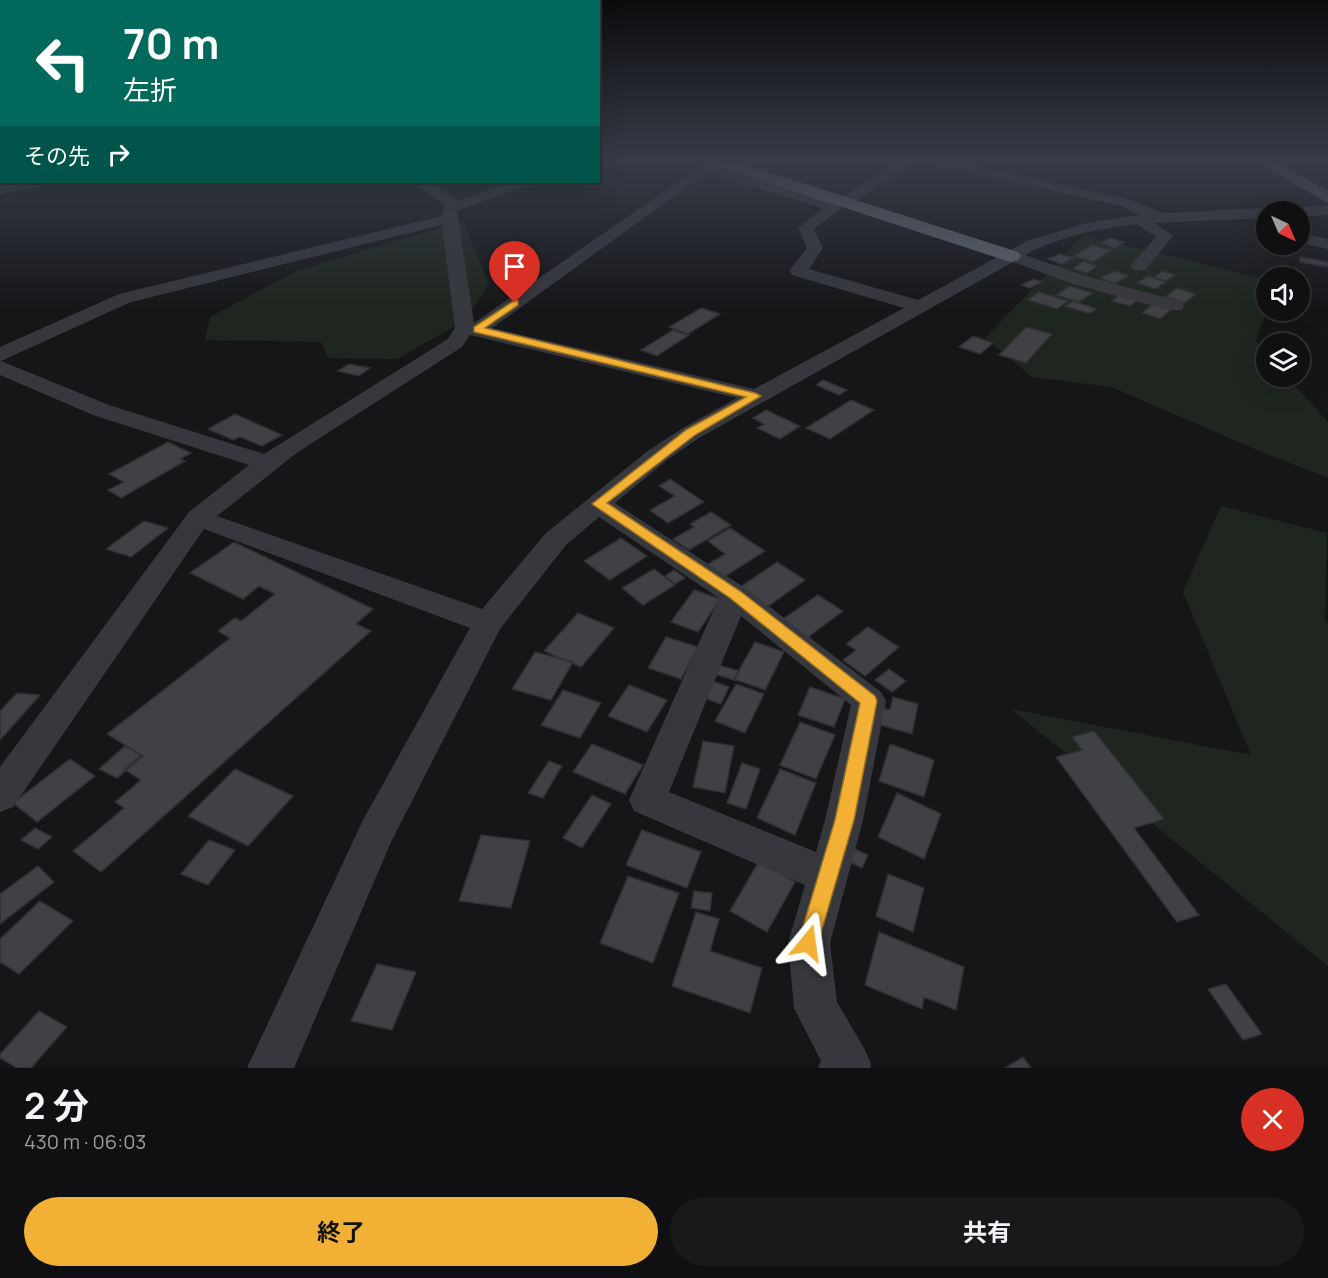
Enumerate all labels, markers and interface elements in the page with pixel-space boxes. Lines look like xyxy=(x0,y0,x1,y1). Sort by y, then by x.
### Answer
text: 70 m xyxy=(123,14,219,72)
icon: left xyxy=(24,24,102,102)
text: 左折 xyxy=(123,71,177,108)
icon: right xyxy=(102,138,135,171)
text: その先 xyxy=(24,141,90,171)
north arrow xyxy=(1256,201,1310,255)
map controls xyxy=(1256,201,1310,387)
pin xyxy=(489,241,540,303)
icon: arrive xyxy=(498,250,531,283)
button: sound xyxy=(1256,267,1310,321)
button: layers xyxy=(1256,333,1310,387)
position arrow xyxy=(776,911,840,975)
text: 2 分 xyxy=(24,1081,89,1130)
button: close xyxy=(1241,1088,1304,1151)
text: 430 m · 06:03 xyxy=(24,1128,146,1155)
button: 終了 xyxy=(24,1197,658,1266)
button: 共有 xyxy=(670,1197,1304,1266)

